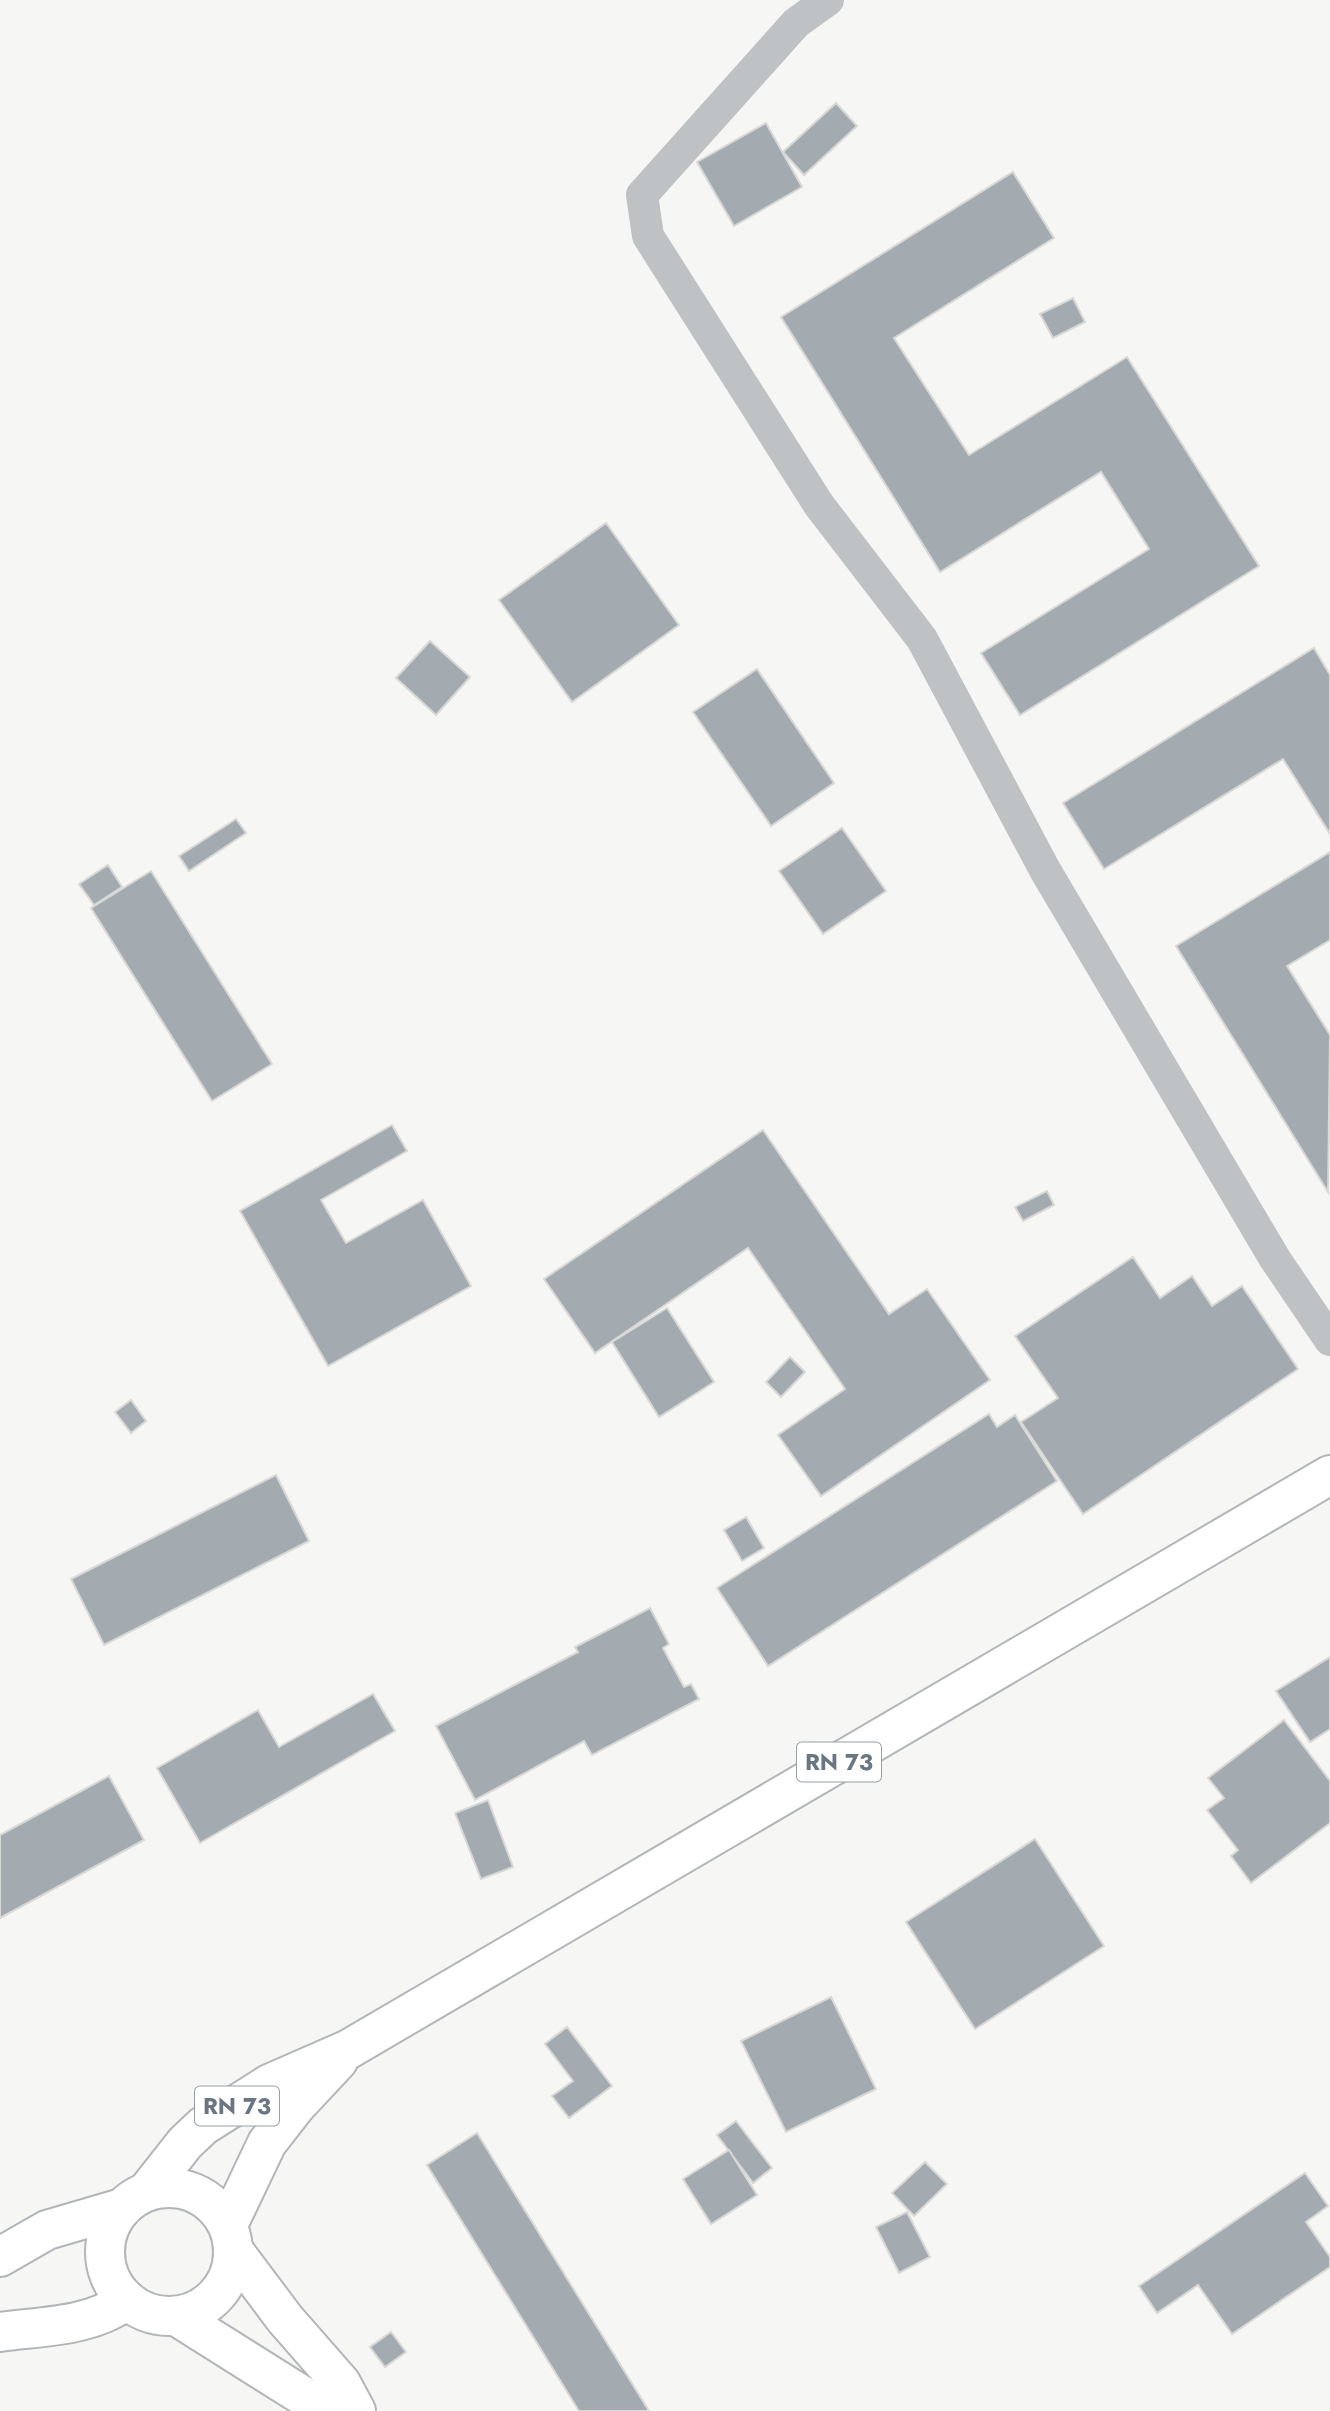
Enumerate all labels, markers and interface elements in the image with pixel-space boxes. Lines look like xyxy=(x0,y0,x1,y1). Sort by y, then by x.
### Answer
road number: RN 73 xyxy=(797,1742,881,1782)
road number: RN 73 xyxy=(195,2086,279,2126)

